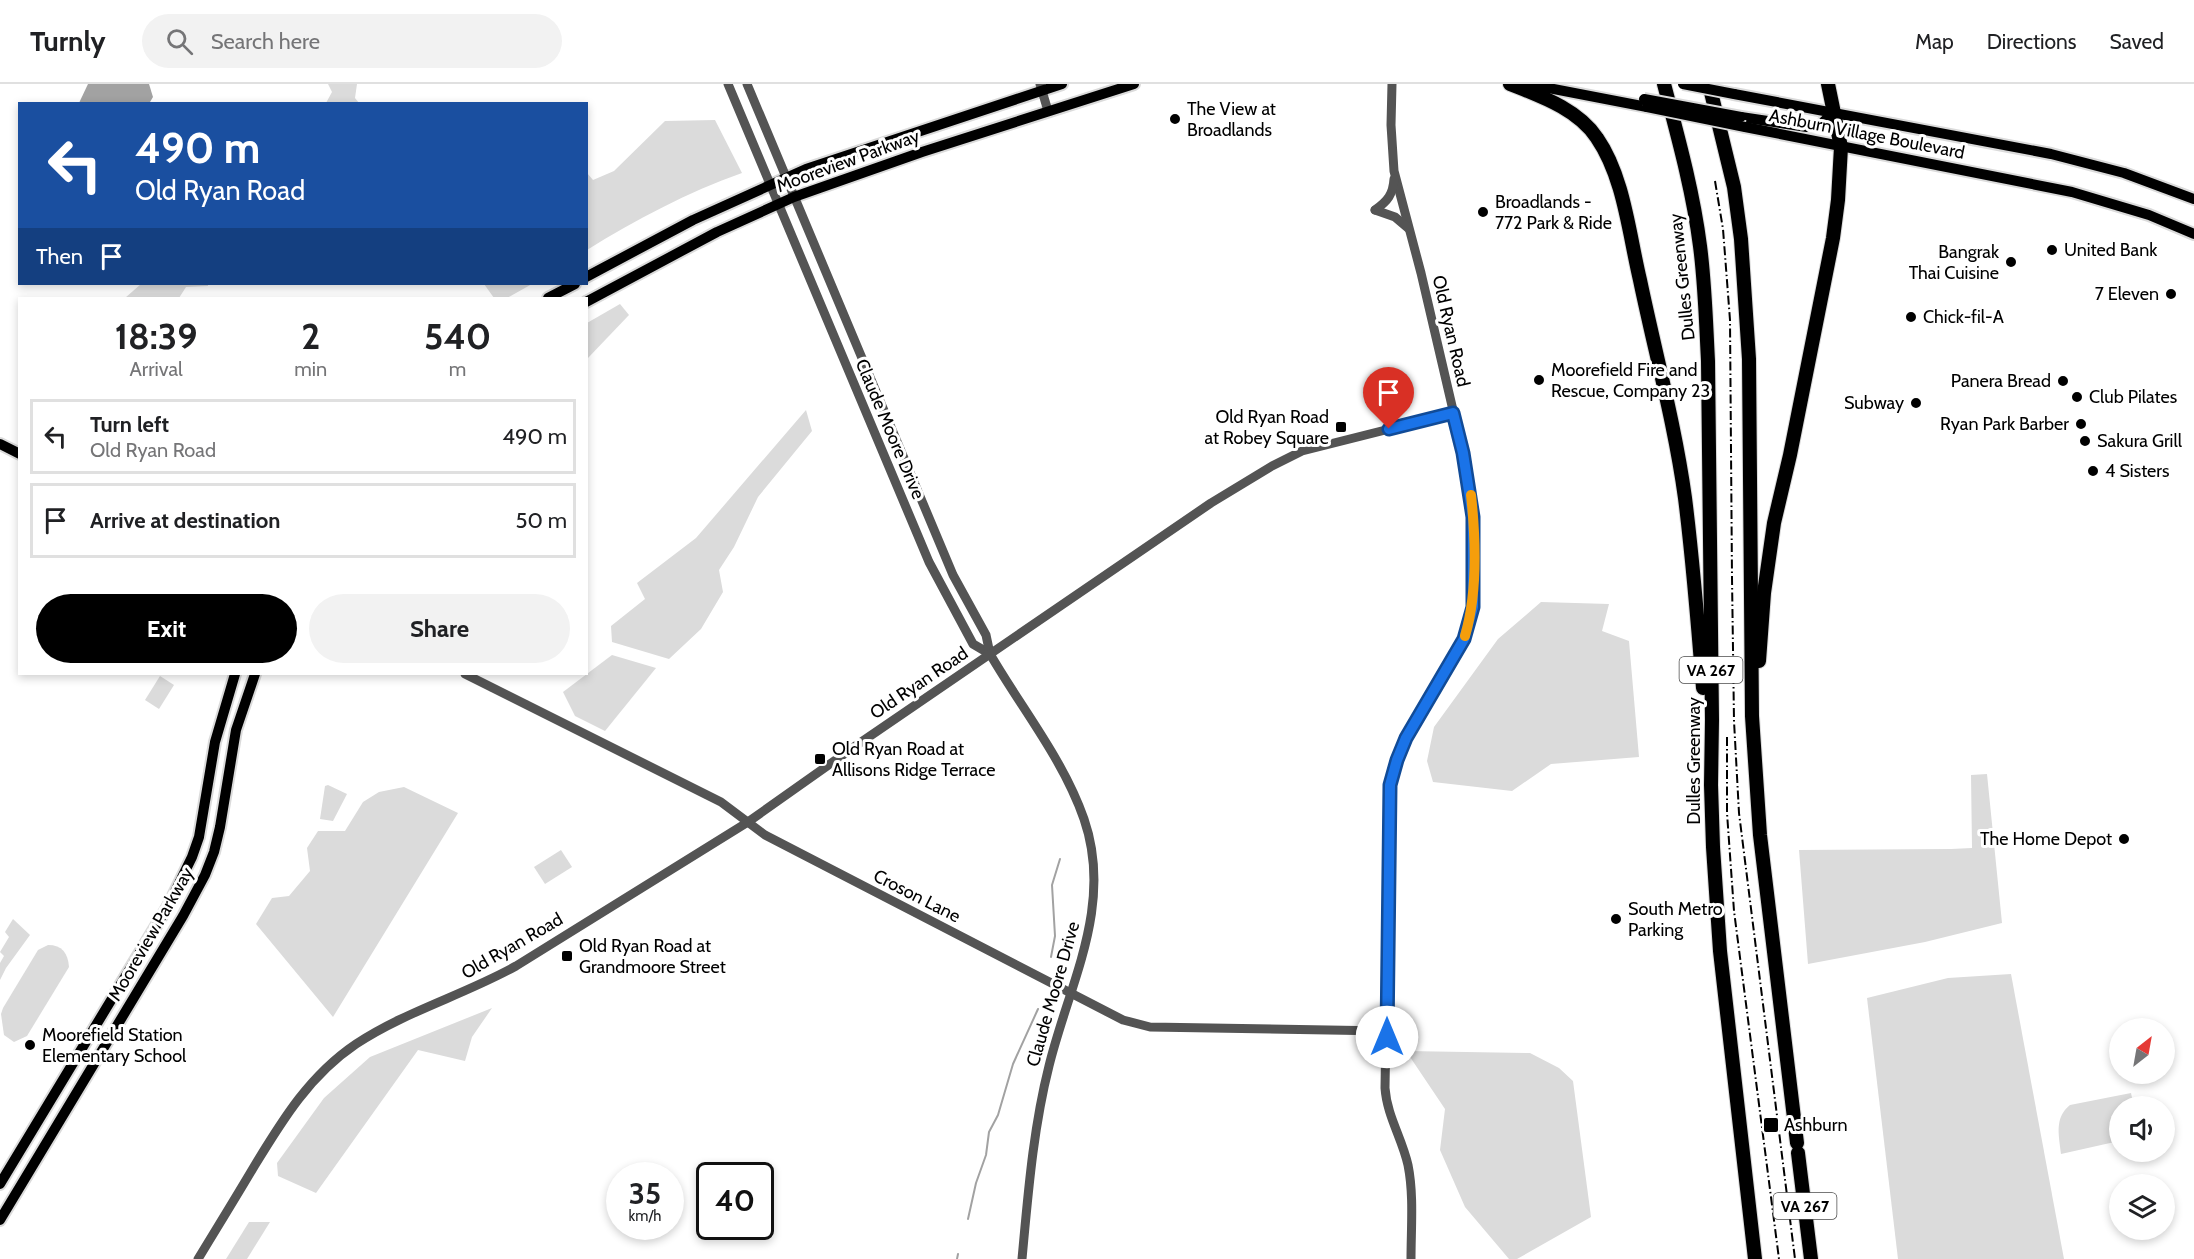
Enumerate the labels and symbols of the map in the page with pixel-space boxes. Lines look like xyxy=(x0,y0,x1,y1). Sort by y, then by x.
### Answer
place label: The View at Broadlands xyxy=(1187,98,1276,141)
street label: Ashburn Village Boulevard xyxy=(1767,104,1967,164)
marker: The View at Broadlands xyxy=(1168,112,1182,126)
street label: Mooreview Parkway xyxy=(773,125,923,197)
place label: Broadlands - 772 Park & Ride xyxy=(1495,191,1612,234)
marker: Broadlands - 772 Park & Ride xyxy=(1476,205,1490,219)
street label: Dulles Greenway xyxy=(1664,212,1700,342)
place label: United Bank xyxy=(2064,239,2158,261)
place label: Bangrak Thai Cuisine xyxy=(1909,241,2000,284)
marker: United Bank xyxy=(2045,243,2059,257)
marker: Bangrak Thai Cuisine xyxy=(2004,255,2018,269)
street label: Old Ryan Road xyxy=(1428,273,1474,389)
place label: 7 Eleven xyxy=(2095,283,2159,305)
marker: 7 Eleven xyxy=(2164,287,2178,301)
place label: Chick-fil-A xyxy=(1923,306,2004,328)
marker: Chick-fil-A xyxy=(1904,310,1918,324)
street label: Claude Moore Drive xyxy=(851,356,929,502)
place label: Moorefield Fire and Rescue, Company 23 xyxy=(1551,359,1710,402)
pin xyxy=(1363,367,1414,429)
place label: Panera Bread xyxy=(1951,370,2051,392)
marker: Moorefield Fire and Rescue, Company 23 xyxy=(1532,373,1546,387)
marker: Panera Bread xyxy=(2056,374,2070,388)
place label: Club Pilates xyxy=(2089,386,2177,408)
marker: Club Pilates xyxy=(2070,390,2084,404)
place label: Subway xyxy=(1844,392,1904,414)
marker: Subway xyxy=(1909,396,1923,410)
place label: Old Ryan Road at Robey Square xyxy=(1204,406,1329,449)
place label: Ryan Park Barber xyxy=(1940,413,2069,435)
marker: Ryan Park Barber xyxy=(2074,417,2088,431)
marker: Old Ryan Road at Robey Square xyxy=(1334,420,1348,434)
place label: Sakura Grill xyxy=(2097,430,2183,452)
marker: Sakura Grill xyxy=(2078,434,2092,448)
place label: 4 Sisters xyxy=(2105,460,2169,482)
marker: 4 Sisters xyxy=(2086,464,2100,478)
street label: Old Ryan Road xyxy=(866,642,972,724)
road number: VA 267 xyxy=(1680,657,1742,683)
street label: Dulles Greenway xyxy=(1683,697,1705,825)
place label: Old Ryan Road at Allisons Ridge Terrace xyxy=(832,738,996,781)
marker: Old Ryan Road at Allisons Ridge Terrace xyxy=(813,752,827,766)
place label: The Home Depot xyxy=(1980,828,2112,850)
marker: The Home Depot xyxy=(2117,832,2131,846)
street label: Mooreview Parkway xyxy=(104,863,198,1005)
street label: Croson Lane xyxy=(870,865,964,927)
place label: South Metro Parking xyxy=(1628,898,1723,941)
street label: Old Ryan Road xyxy=(457,908,567,984)
marker: South Metro Parking xyxy=(1609,912,1623,926)
street label: Claude Moore Drive xyxy=(1022,919,1084,1069)
place label: Old Ryan Road at Grandmoore Street xyxy=(579,935,726,978)
marker: Old Ryan Road at Grandmoore Street xyxy=(560,949,574,963)
position arrow xyxy=(1355,1005,1419,1069)
north arrow xyxy=(2109,1018,2175,1084)
place label: Moorefield Station Elementary School xyxy=(42,1024,187,1067)
marker: Moorefield Station Elementary School xyxy=(23,1038,37,1052)
place label: Ashburn xyxy=(1784,1114,1847,1136)
marker: Ashburn xyxy=(1762,1116,1780,1134)
speed limit sign: 40 xyxy=(696,1162,774,1240)
road number: VA 267 xyxy=(1774,1193,1836,1219)

